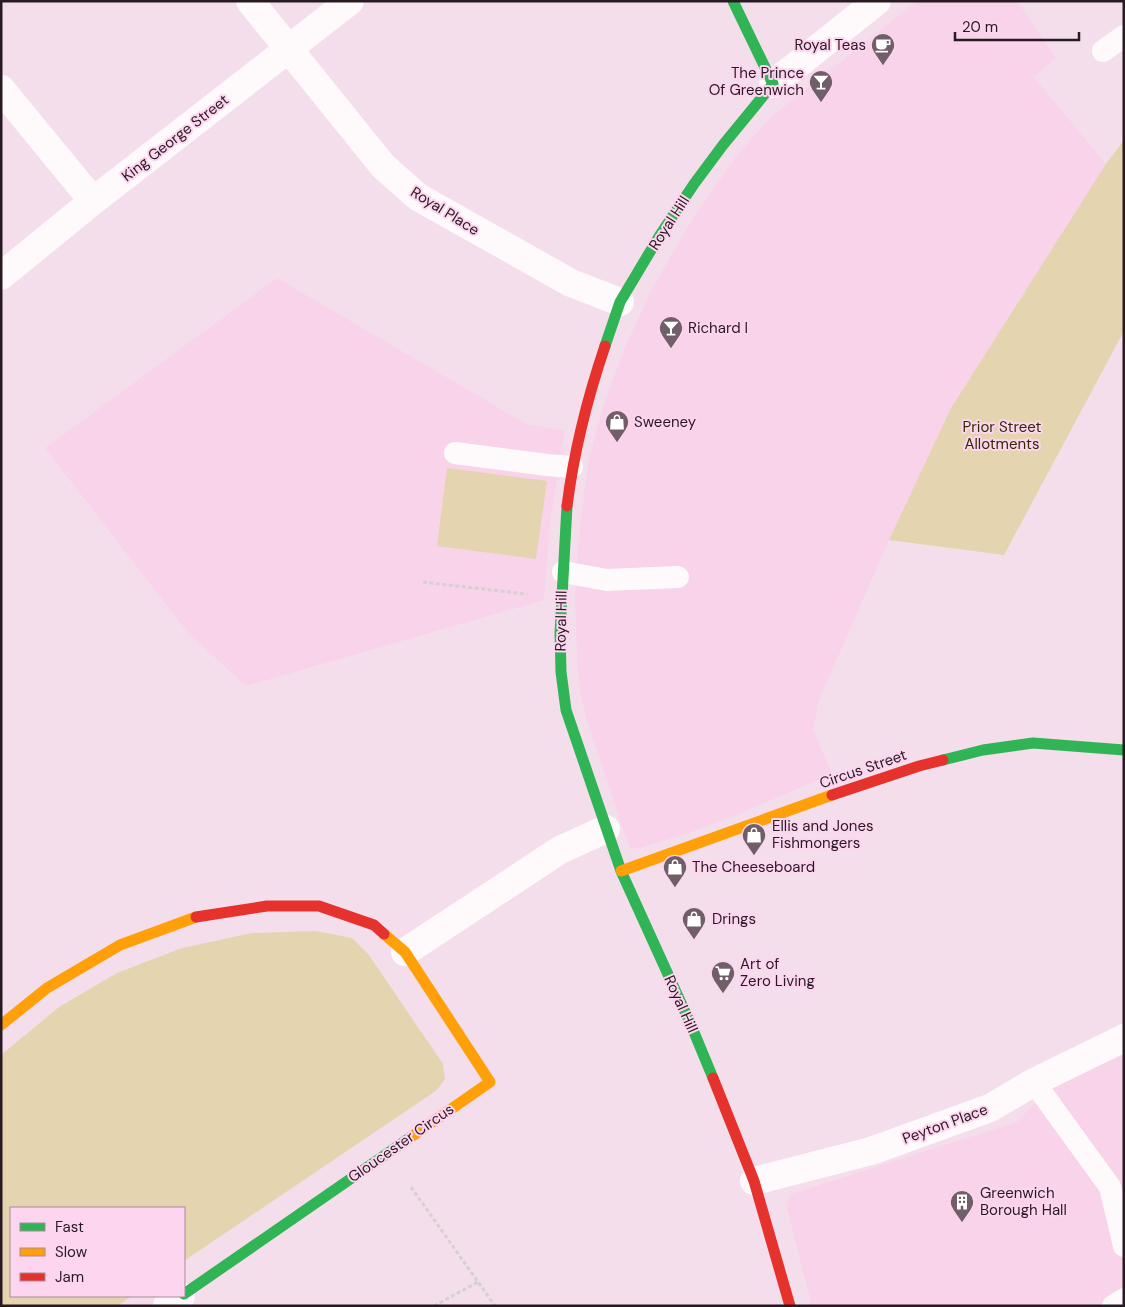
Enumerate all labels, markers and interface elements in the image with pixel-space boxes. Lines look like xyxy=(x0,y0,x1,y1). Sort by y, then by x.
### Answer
scale bar xyxy=(955,10,1079,42)
text: 20 m xyxy=(962,17,998,37)
cafe icon: Royal Teas xyxy=(870,32,896,66)
place label: Royal Teas xyxy=(795,35,866,55)
place label: The Prince Of Greenwich xyxy=(709,63,804,100)
bar icon: The Prince Of Greenwich xyxy=(808,69,834,103)
street label: King George Street xyxy=(117,90,233,186)
street label: Royal Place xyxy=(407,182,483,240)
street label: Royal Hill xyxy=(644,192,694,254)
bar icon: Richard I xyxy=(658,315,684,349)
place label: Richard I xyxy=(688,318,748,338)
shop icon: Sweeney xyxy=(604,409,630,443)
place label: Sweeney xyxy=(634,412,697,432)
park label: Prior Street Allotments xyxy=(963,417,1042,454)
street label: Royal Hill xyxy=(550,591,572,651)
street label: Circus Street xyxy=(817,745,909,793)
place label: Ellis and Jones Fishmongers xyxy=(772,816,874,853)
shop icon: Ellis and Jones Fishmongers xyxy=(741,822,767,856)
shop icon: The Cheeseboard xyxy=(662,854,688,888)
place label: The Cheeseboard xyxy=(692,857,815,877)
shop icon: Drings xyxy=(681,906,707,940)
place label: Drings xyxy=(712,909,756,929)
place label: Art of Zero Living xyxy=(740,954,815,991)
supermarket icon: Art of Zero Living xyxy=(710,960,736,994)
street label: Royal Hill xyxy=(660,972,702,1036)
street label: Gloucester Circus xyxy=(344,1099,458,1187)
street label: Peyton Place xyxy=(900,1099,990,1149)
place label: Greenwich Borough Hall xyxy=(980,1183,1067,1220)
building icon: Greenwich Borough Hall xyxy=(949,1189,975,1223)
legend xyxy=(10,1207,185,1297)
text: Fast xyxy=(55,1217,84,1237)
text: Slow xyxy=(55,1242,88,1262)
text: Jam xyxy=(55,1267,84,1287)

